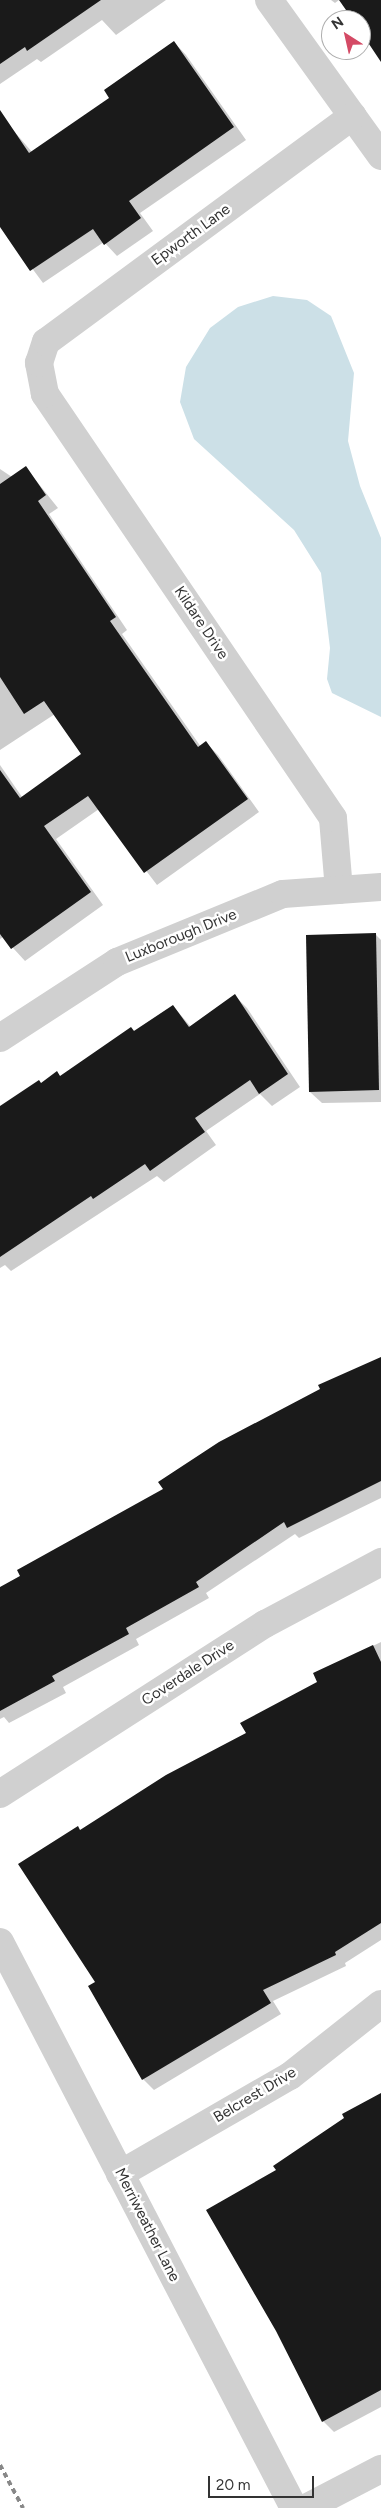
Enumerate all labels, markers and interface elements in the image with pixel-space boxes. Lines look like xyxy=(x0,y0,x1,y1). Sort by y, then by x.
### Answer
north arrow xyxy=(321,10,371,60)
text: N xyxy=(328,13,347,33)
street label: Epworth Lane xyxy=(148,200,234,270)
street label: Kildare Drive xyxy=(170,583,232,663)
street label: Luxborough Drive xyxy=(123,905,239,967)
street label: Coverdale Drive xyxy=(138,1636,238,1710)
street label: Belcrest Drive xyxy=(210,2063,300,2127)
street label: Merriweather Lane xyxy=(111,2165,183,2285)
scale bar xyxy=(211,2466,317,2498)
text: 20 m xyxy=(216,2476,250,2494)

